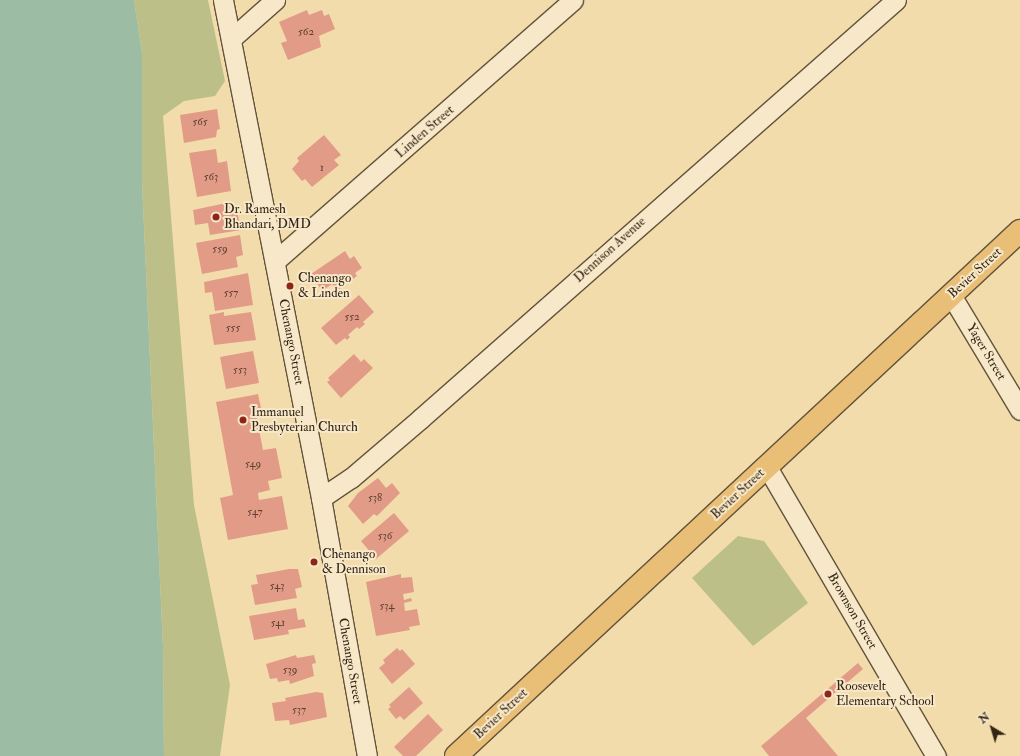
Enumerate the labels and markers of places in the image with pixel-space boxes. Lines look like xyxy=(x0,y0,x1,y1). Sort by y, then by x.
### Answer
place label: Dr. Ramesh Bhandari, DMD xyxy=(224,202,311,233)
marker: Dr. Ramesh Bhandari, DMD xyxy=(211,212,221,222)
place label: Chenango & Linden xyxy=(298,271,351,302)
marker: Chenango & Linden xyxy=(285,281,295,291)
place label: Immanuel Presbyterian Church xyxy=(251,405,358,436)
marker: Immanuel Presbyterian Church xyxy=(238,415,248,425)
place label: Chenango & Dennison xyxy=(322,547,386,578)
marker: Chenango & Dennison xyxy=(309,557,319,567)
place label: Roosevelt Elementary School xyxy=(836,679,934,710)
marker: Roosevelt Elementary School xyxy=(823,689,833,699)

